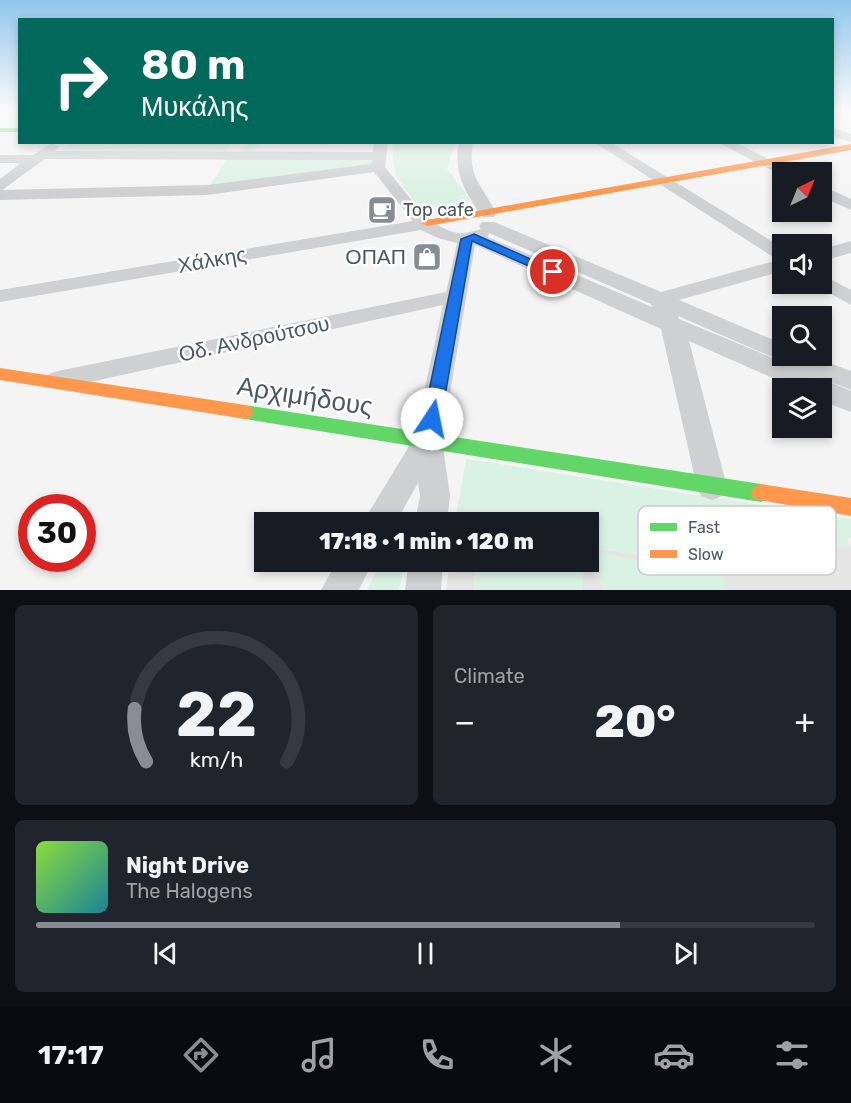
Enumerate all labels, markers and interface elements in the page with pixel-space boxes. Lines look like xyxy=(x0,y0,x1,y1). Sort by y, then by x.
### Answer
text: 80 m xyxy=(141,40,245,90)
icon: right xyxy=(42,42,120,120)
text: Μυκάλης xyxy=(141,91,249,123)
north arrow xyxy=(772,162,832,222)
map controls xyxy=(772,162,832,438)
cafe icon: Top cafe xyxy=(366,194,398,226)
place label: Top cafe xyxy=(403,199,474,221)
button: sound xyxy=(772,234,832,294)
street label: Χάλκης xyxy=(176,241,248,278)
shop icon: ΟΠΑΠ xyxy=(411,241,443,273)
place label: ΟΠΑΠ xyxy=(345,244,406,269)
pin xyxy=(527,246,578,297)
icon: arrive xyxy=(536,255,569,288)
button: search xyxy=(772,306,832,366)
street label: Οδ. Ανδρούτσου xyxy=(176,310,332,367)
street label: Αρχιμήδους xyxy=(235,370,375,422)
button: layers xyxy=(772,378,832,438)
position arrow xyxy=(400,387,464,451)
speed limit sign: 30 xyxy=(18,494,96,572)
legend xyxy=(638,506,836,575)
text: Fast xyxy=(688,518,720,537)
text: 17:18 · 1 min · 120 m xyxy=(319,528,534,555)
text: Slow xyxy=(688,545,724,564)
text: Climate xyxy=(454,664,525,688)
text: 22 xyxy=(176,678,257,752)
text: 20° xyxy=(595,695,675,748)
text: − xyxy=(454,702,475,741)
text: + xyxy=(794,702,815,741)
text: km/h xyxy=(190,747,243,772)
text: Night Drive xyxy=(126,852,249,879)
text: The Halogens xyxy=(126,879,253,903)
icon: previous xyxy=(149,937,182,970)
icon: pause xyxy=(409,937,442,970)
icon: next xyxy=(669,937,702,970)
icon: directions xyxy=(180,1034,222,1076)
icon: music xyxy=(298,1034,340,1076)
icon: phone xyxy=(416,1034,458,1076)
icon: climate xyxy=(535,1034,577,1076)
icon: car xyxy=(653,1034,695,1076)
icon: filters xyxy=(771,1034,813,1076)
text: 17:17 xyxy=(38,1039,104,1071)

